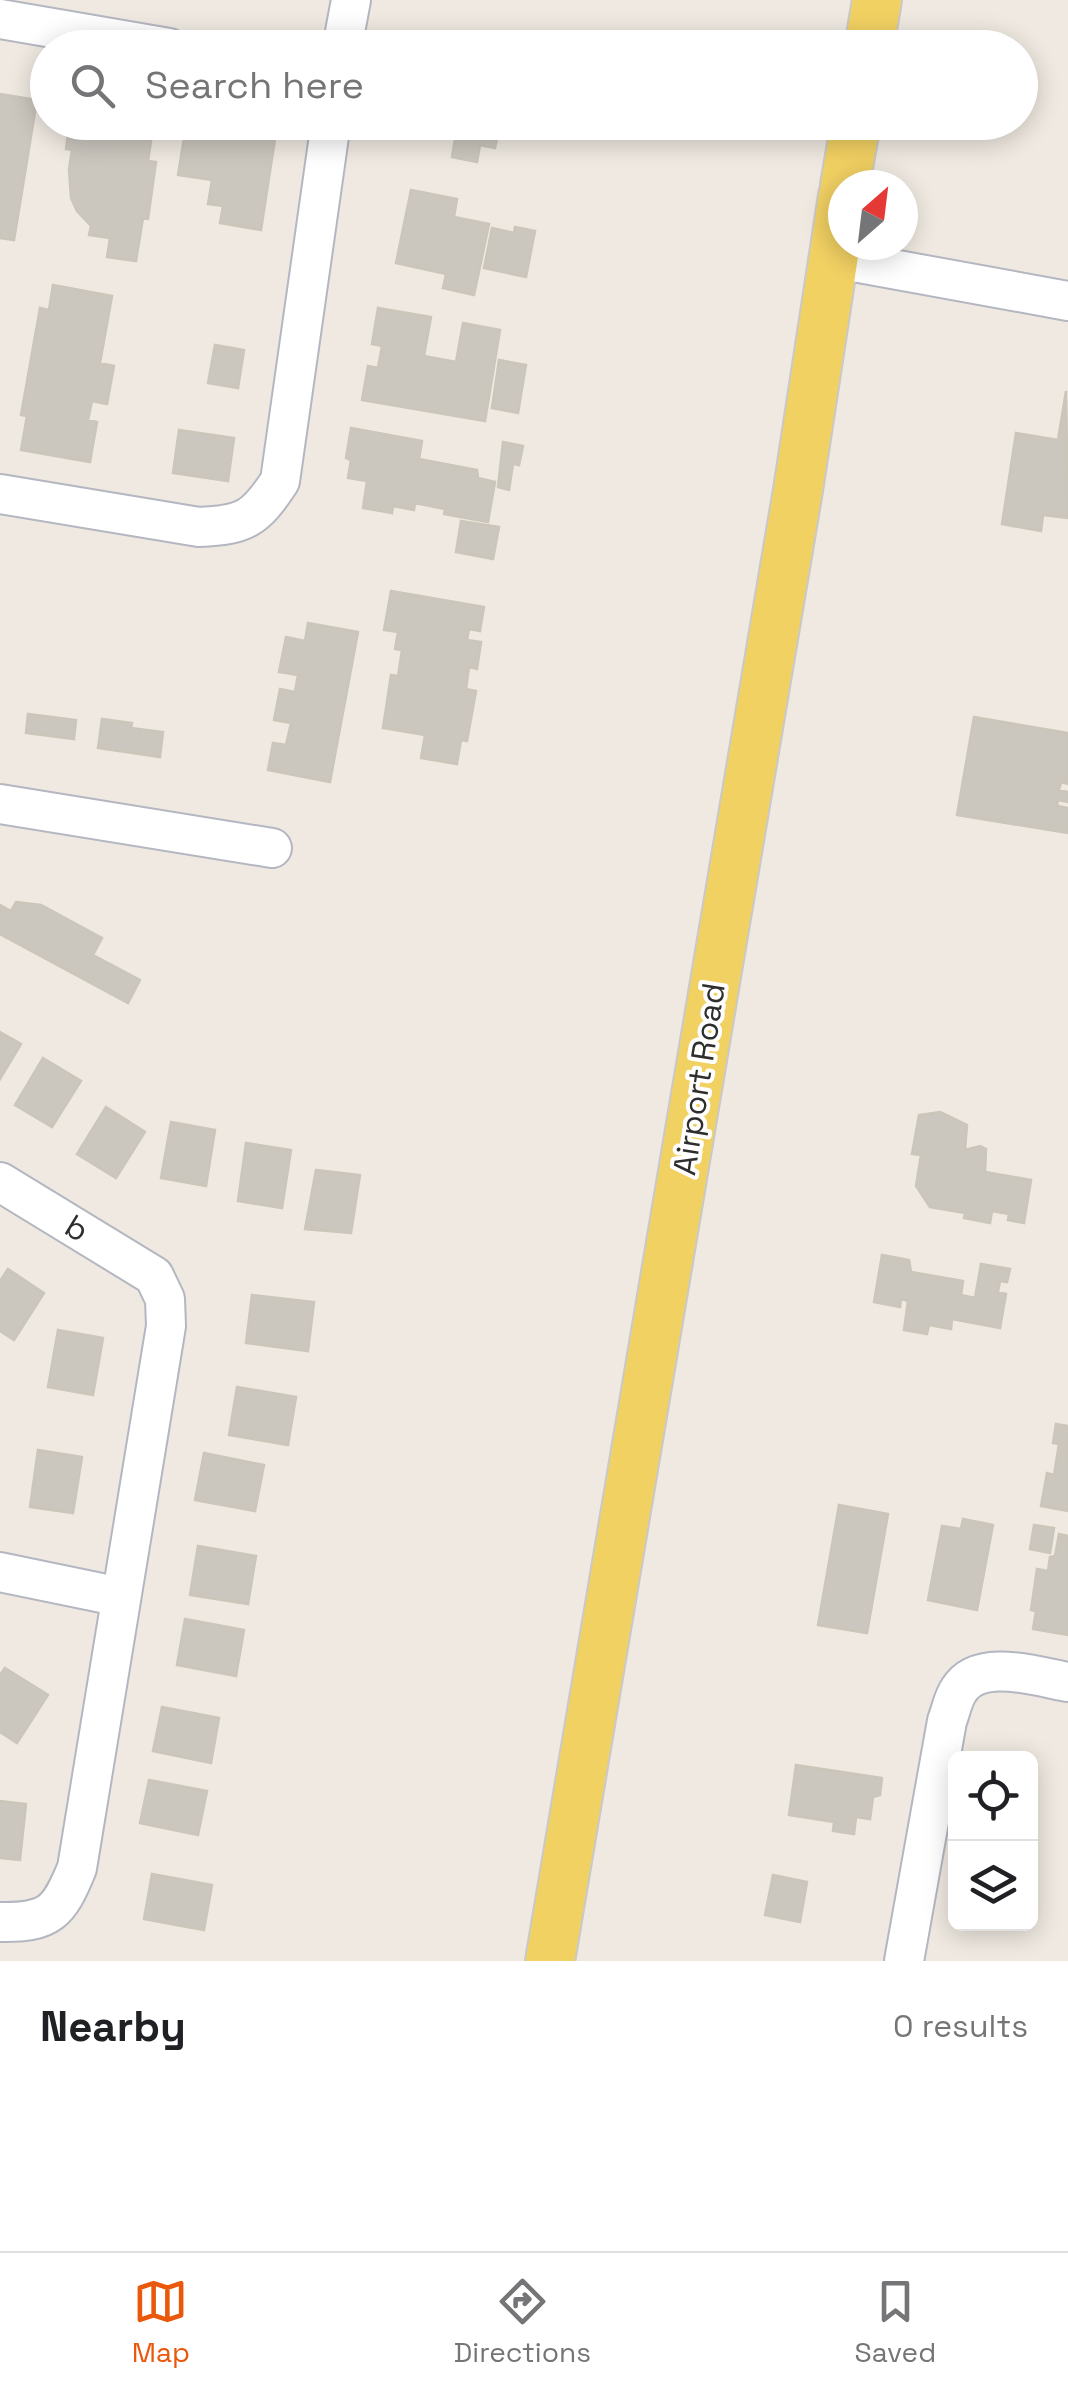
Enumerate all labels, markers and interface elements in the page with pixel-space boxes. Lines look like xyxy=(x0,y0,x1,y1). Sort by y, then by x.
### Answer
search box xyxy=(30,30,1038,140)
icon: search xyxy=(65,58,120,113)
text: Search here xyxy=(145,61,364,109)
north arrow xyxy=(828,170,918,260)
street label: Airport Road xyxy=(664,980,734,1178)
street label: b xyxy=(58,1206,96,1250)
map controls xyxy=(948,1751,1038,1931)
button: locate xyxy=(948,1751,1038,1841)
button: layers xyxy=(948,1841,1038,1931)
text: Nearby xyxy=(40,2000,186,2053)
text: 0 results xyxy=(893,2006,1028,2046)
tab: Map xyxy=(132,2274,190,2370)
tab: Directions xyxy=(454,2274,591,2370)
tab: Saved xyxy=(855,2274,936,2370)

